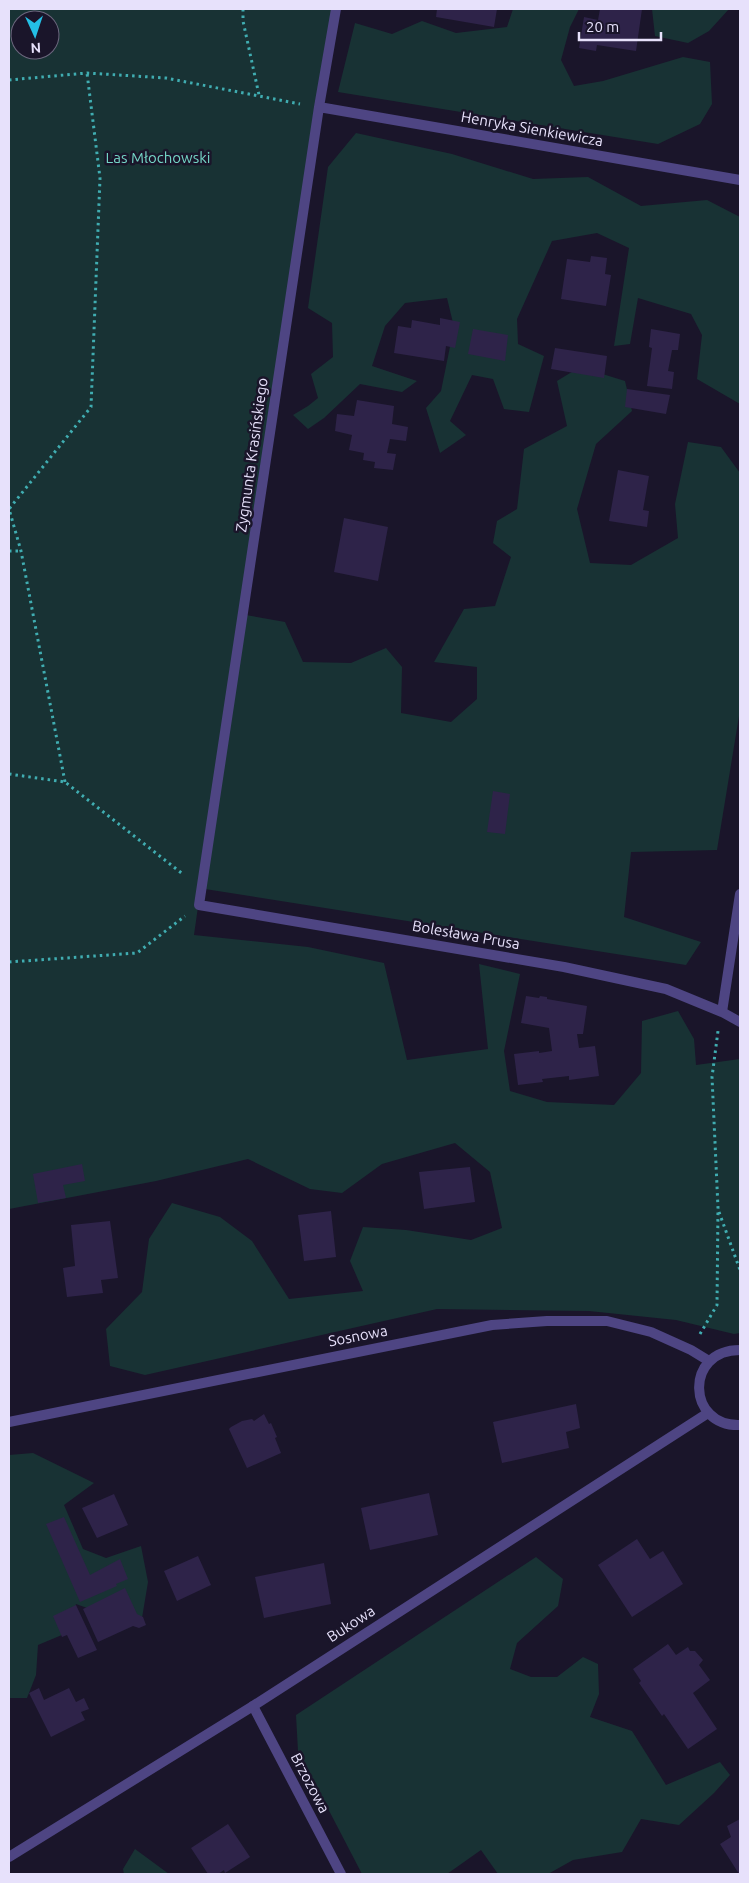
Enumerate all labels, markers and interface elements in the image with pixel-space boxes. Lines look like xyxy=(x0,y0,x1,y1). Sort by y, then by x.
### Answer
north arrow xyxy=(10,10,60,60)
scale bar xyxy=(579,10,662,42)
text: 20 m xyxy=(586,18,619,35)
text: N xyxy=(30,40,41,56)
street label: Henryka Sienkiewicza xyxy=(460,108,604,149)
park label: Las Młochowski xyxy=(106,149,210,166)
street label: Zygmunta Krasińskiego xyxy=(232,377,271,533)
street label: Bolesława Prusa xyxy=(411,917,521,952)
street label: Sosnowa xyxy=(327,1321,389,1350)
street label: Bukowa xyxy=(324,1602,378,1645)
street label: Brzozowa xyxy=(288,1750,333,1816)

